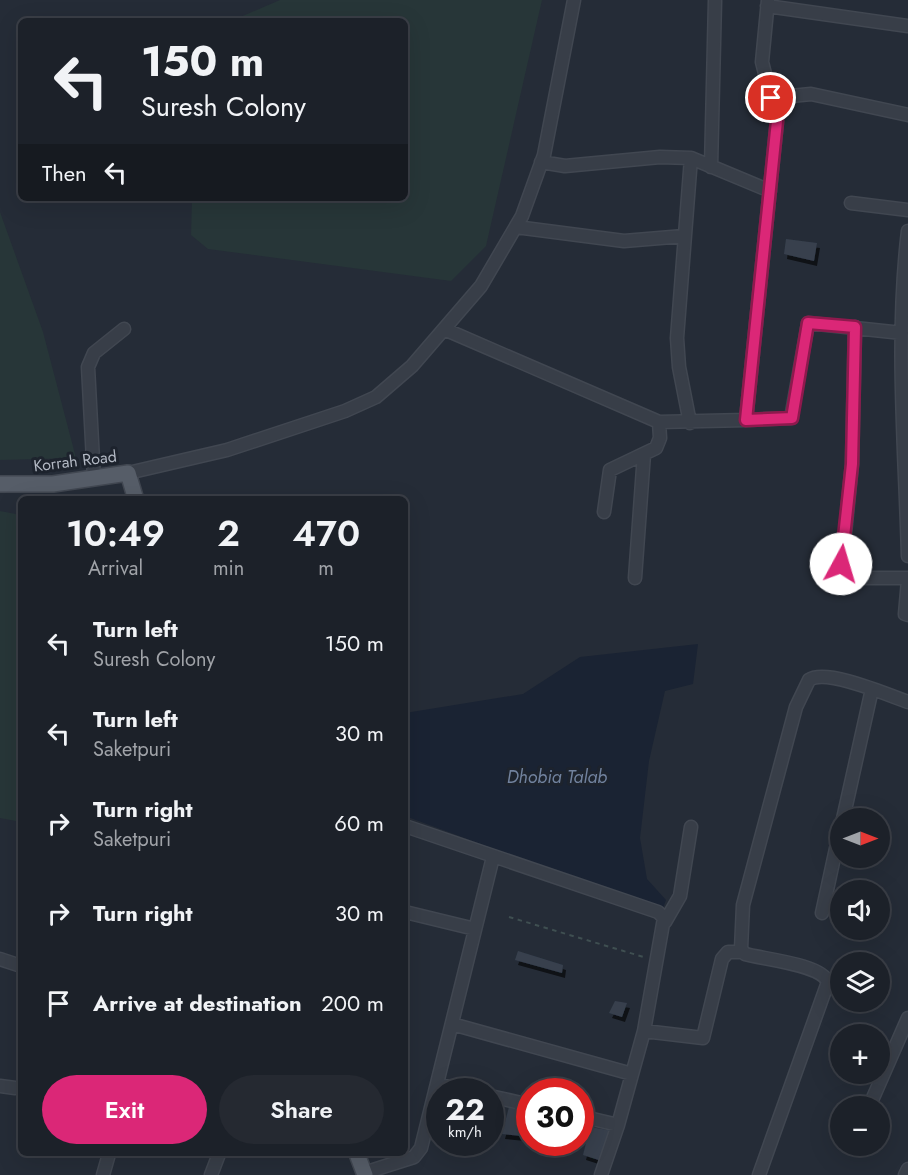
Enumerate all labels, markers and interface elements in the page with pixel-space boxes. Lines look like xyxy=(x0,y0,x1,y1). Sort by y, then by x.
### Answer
text: 150 m xyxy=(141,31,264,92)
icon: left xyxy=(42,42,120,120)
pin xyxy=(745,72,796,123)
icon: arrive xyxy=(754,81,787,114)
text: Suresh Colony xyxy=(141,87,306,126)
icon: left xyxy=(99,156,132,189)
text: Then xyxy=(42,157,87,189)
street label: Korrah Road xyxy=(32,444,118,478)
text: 10:49 xyxy=(66,507,165,559)
text: 2 xyxy=(217,507,240,559)
text: 470 xyxy=(292,507,360,559)
position arrow xyxy=(809,532,873,596)
text: Arrival xyxy=(88,554,143,583)
text: min xyxy=(213,554,244,583)
text: m xyxy=(318,554,334,583)
text: Turn left xyxy=(93,613,178,645)
icon: left xyxy=(42,627,75,660)
text: 150 m xyxy=(325,627,384,659)
text: Suresh Colony xyxy=(93,645,215,674)
text: Turn left xyxy=(93,703,178,735)
icon: left xyxy=(42,717,75,750)
text: 30 m xyxy=(335,717,384,749)
text: Saketpuri xyxy=(93,735,171,764)
water label: Dhobia Talab xyxy=(507,764,607,790)
text: Turn right xyxy=(93,793,193,825)
icon: right xyxy=(42,807,75,840)
text: 60 m xyxy=(334,807,384,839)
north arrow xyxy=(830,808,890,868)
map controls xyxy=(830,808,890,1156)
text: Saketpuri xyxy=(93,825,171,854)
button: sound xyxy=(830,880,890,940)
icon: right xyxy=(42,897,75,930)
text: Turn right xyxy=(93,897,193,929)
text: 30 m xyxy=(335,897,384,929)
button: layers xyxy=(830,952,890,1012)
icon: arrive xyxy=(42,987,75,1020)
text: Arrive at destination xyxy=(93,987,302,1019)
text: 200 m xyxy=(321,987,384,1019)
button: + xyxy=(830,1024,890,1084)
button: Exit xyxy=(42,1075,207,1144)
button: Share xyxy=(219,1075,384,1144)
speed limit sign: 30 xyxy=(516,1078,594,1156)
text: 22 xyxy=(445,1088,485,1131)
button: − xyxy=(830,1096,890,1156)
text: km/h xyxy=(448,1121,482,1143)

